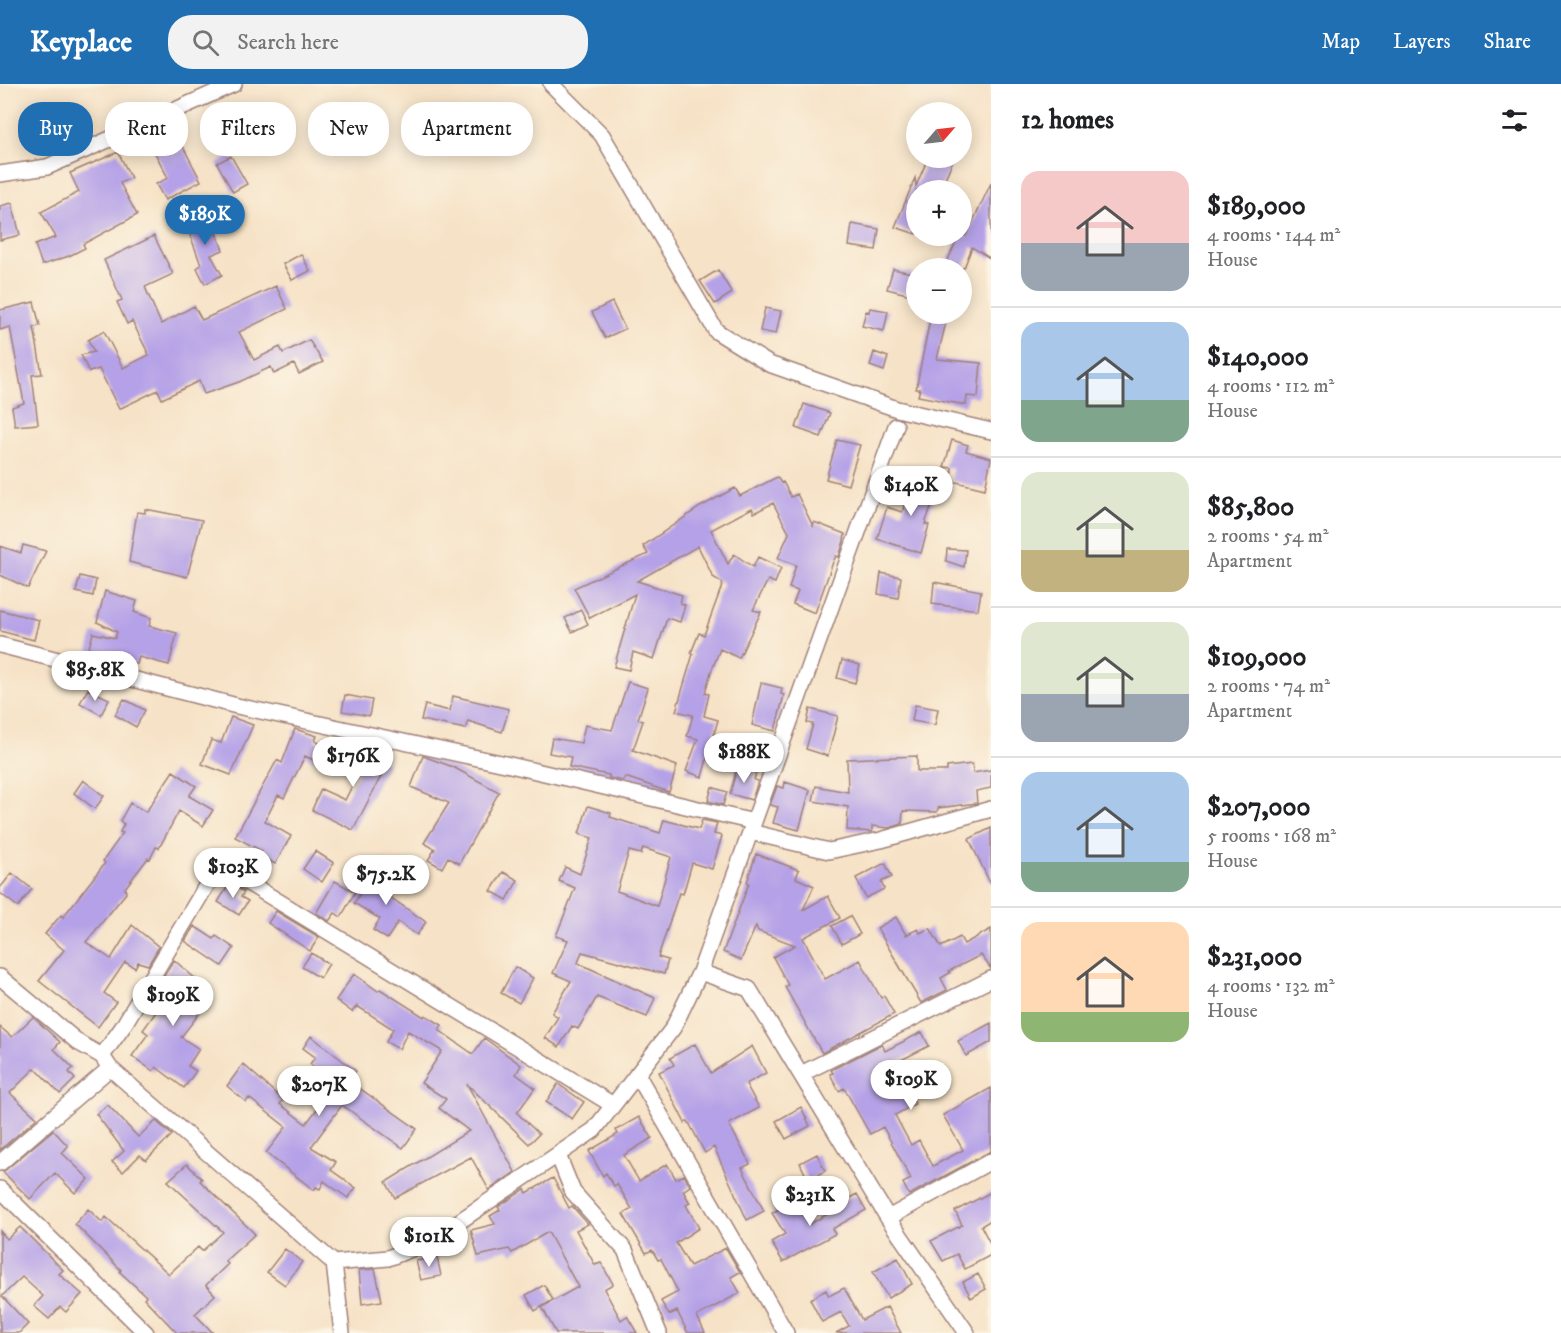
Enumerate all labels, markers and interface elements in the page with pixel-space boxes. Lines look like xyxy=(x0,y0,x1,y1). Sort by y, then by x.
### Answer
search box xyxy=(168,15,588,69)
text: Keyplace xyxy=(30,25,132,60)
icon: search xyxy=(189,26,222,59)
text: Search here xyxy=(237,29,339,56)
text: Map xyxy=(1321,29,1360,55)
text: Layers xyxy=(1393,29,1451,55)
text: Share xyxy=(1484,29,1531,55)
chip: Buy xyxy=(18,102,93,156)
chip: Rent xyxy=(105,102,188,156)
chip: Filters xyxy=(200,102,296,156)
chip: New xyxy=(308,102,389,156)
chip: Apartment xyxy=(401,102,533,156)
north arrow xyxy=(906,102,972,168)
map controls xyxy=(906,102,972,324)
text: 12 homes xyxy=(1021,104,1114,137)
icon: filters xyxy=(1498,104,1531,137)
button: + xyxy=(906,180,972,246)
text: $189,000 xyxy=(1207,190,1306,223)
pin: $189K xyxy=(163,195,247,246)
icon: home xyxy=(1069,195,1141,267)
text: $189K xyxy=(179,202,231,227)
text: 4 rooms · 144 m² xyxy=(1207,223,1340,248)
text: House xyxy=(1207,248,1258,273)
button: − xyxy=(906,258,972,324)
text: $140,000 xyxy=(1207,341,1309,374)
icon: home xyxy=(1069,346,1141,418)
text: 4 rooms · 112 m² xyxy=(1207,374,1335,399)
text: House xyxy=(1207,399,1258,424)
pin: $140K xyxy=(869,466,953,517)
text: $140K xyxy=(884,473,938,498)
text: $85,800 xyxy=(1207,491,1294,524)
icon: home xyxy=(1069,496,1141,568)
text: 2 rooms · 54 m² xyxy=(1207,524,1329,549)
text: Apartment xyxy=(1207,549,1292,574)
text: $109,000 xyxy=(1207,641,1307,674)
icon: home xyxy=(1069,646,1141,718)
pin: $85.8K xyxy=(46,651,144,702)
text: $85.8K xyxy=(65,658,125,683)
text: 2 rooms · 74 m² xyxy=(1207,674,1330,699)
text: Apartment xyxy=(1207,699,1292,724)
pin: $188K xyxy=(702,733,786,784)
pin: $176K xyxy=(311,737,395,788)
text: $188K xyxy=(718,740,770,765)
text: $176K xyxy=(326,744,380,769)
text: $207,000 xyxy=(1207,791,1310,824)
icon: home xyxy=(1069,796,1141,868)
text: 5 rooms · 168 m² xyxy=(1207,824,1336,849)
pin: $103K xyxy=(191,848,275,899)
text: House xyxy=(1207,849,1258,874)
text: $103K xyxy=(208,855,258,880)
pin: $75.2K xyxy=(337,855,435,906)
text: $75.2K xyxy=(356,862,416,887)
text: $231,000 xyxy=(1207,941,1302,974)
icon: home xyxy=(1069,946,1141,1018)
text: 4 rooms · 132 m² xyxy=(1207,974,1335,999)
pin: $109K xyxy=(131,976,215,1027)
text: $109K xyxy=(147,983,199,1008)
text: House xyxy=(1207,999,1258,1024)
pin: $109K xyxy=(869,1060,953,1111)
pin: $207K xyxy=(277,1066,361,1117)
text: $109K xyxy=(885,1067,937,1092)
text: $207K xyxy=(291,1073,347,1098)
pin: $231K xyxy=(768,1176,852,1227)
text: $231K xyxy=(785,1183,835,1208)
pin: $101K xyxy=(387,1217,471,1268)
text: $101K xyxy=(404,1224,454,1249)

